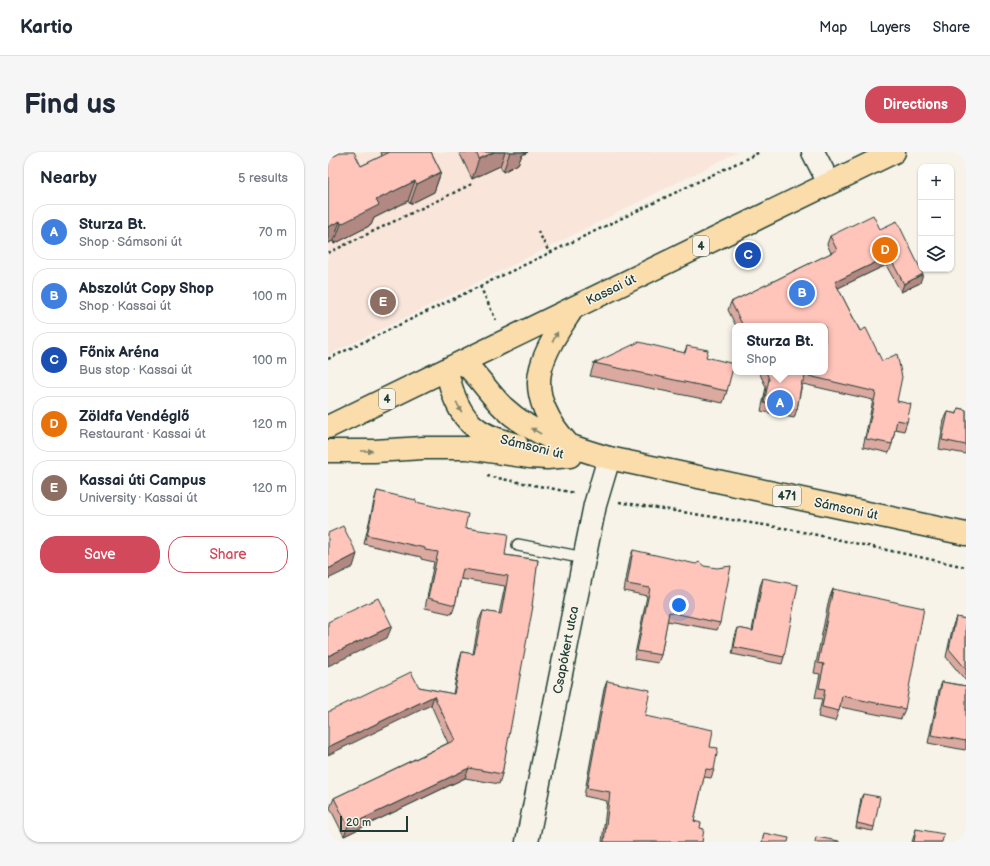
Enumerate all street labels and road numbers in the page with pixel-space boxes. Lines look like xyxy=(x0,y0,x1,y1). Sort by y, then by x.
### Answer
road number: 4 xyxy=(693,236,709,256)
street label: Kassai út xyxy=(583,271,639,309)
road number: 4 xyxy=(379,389,395,409)
street label: Sámsoni út xyxy=(499,431,565,463)
road number: 471 xyxy=(773,486,801,506)
street label: Sámsoni út xyxy=(813,494,879,524)
street label: Csapókert utca xyxy=(550,605,582,695)

